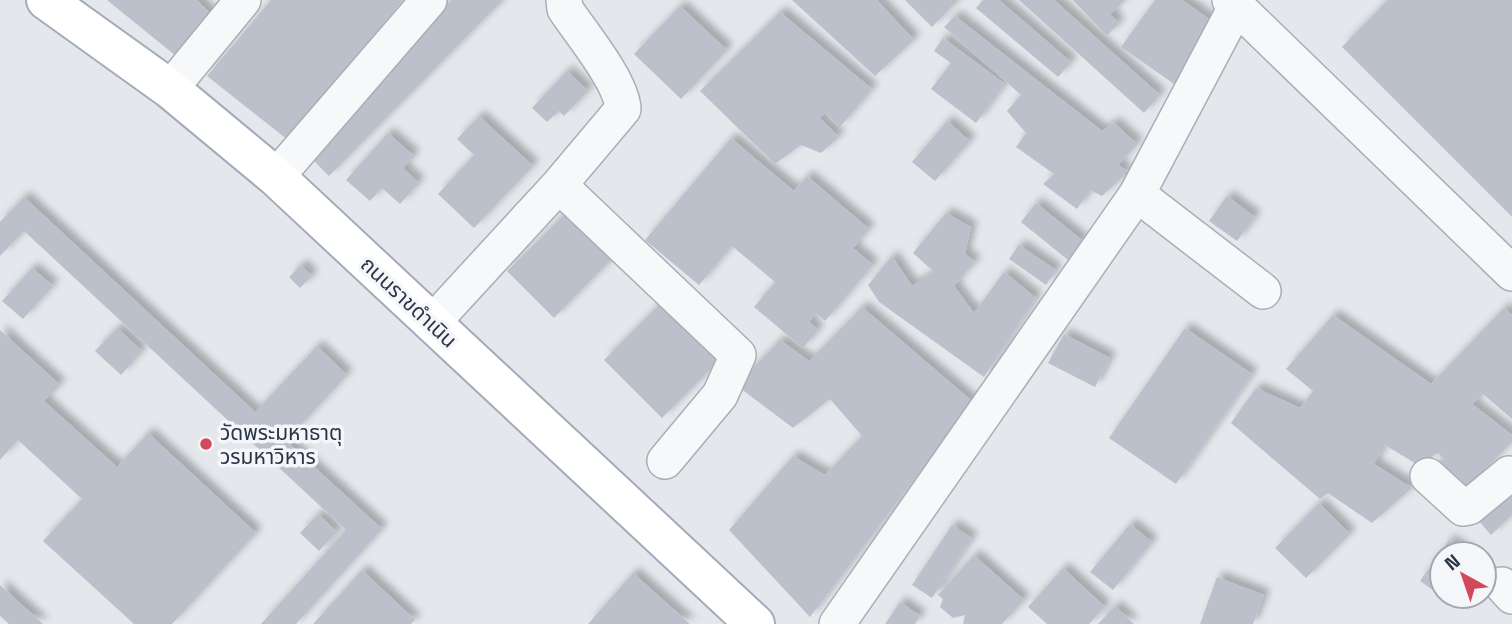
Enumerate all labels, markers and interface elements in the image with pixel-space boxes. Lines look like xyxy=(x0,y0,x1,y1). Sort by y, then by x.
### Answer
street label: ถนนราขดำเนิน xyxy=(355,251,463,353)
place label: วัดพระมหาธาตุ วรมหาวิหาร xyxy=(220,419,342,470)
marker: วัดพระมหาธาตุ วรมหาวิหาร xyxy=(198,436,214,452)
north arrow xyxy=(1428,540,1498,610)
text: N xyxy=(1439,549,1465,576)

